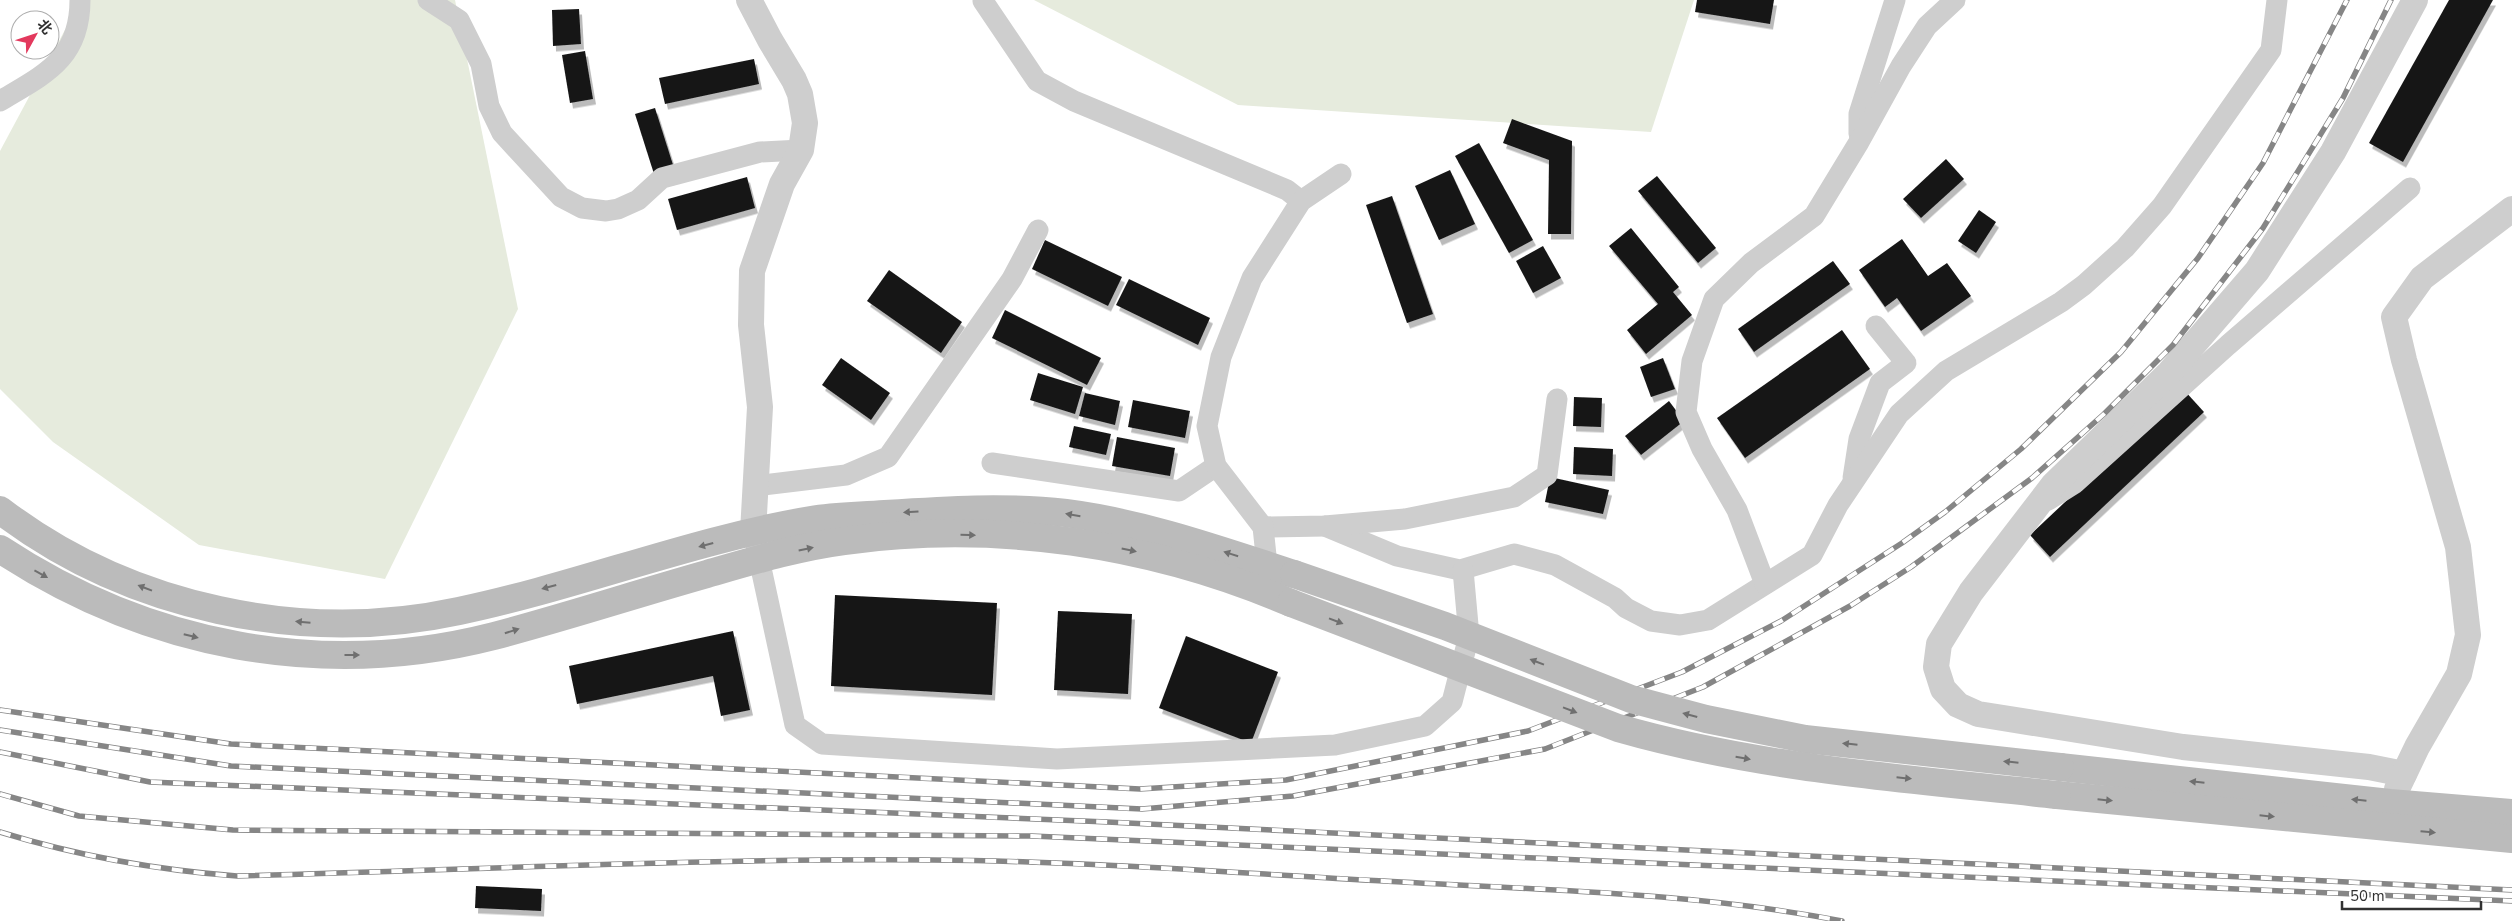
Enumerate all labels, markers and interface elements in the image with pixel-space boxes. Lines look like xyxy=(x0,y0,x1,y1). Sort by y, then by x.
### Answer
north arrow xyxy=(10,10,60,60)
text: 北 xyxy=(33,15,56,38)
one-way arrow xyxy=(903,509,919,517)
one-way arrow xyxy=(1065,510,1081,518)
one-way arrow xyxy=(960,531,976,539)
one-way arrow xyxy=(699,541,714,549)
one-way arrow xyxy=(799,544,815,552)
one-way arrow xyxy=(1122,547,1138,555)
one-way arrow xyxy=(1223,549,1238,557)
one-way arrow xyxy=(35,570,48,579)
one-way arrow xyxy=(137,584,152,592)
one-way arrow xyxy=(542,584,557,592)
one-way arrow xyxy=(1329,617,1344,625)
one-way arrow xyxy=(295,618,311,626)
one-way arrow xyxy=(505,626,520,634)
one-way arrow xyxy=(184,632,199,640)
one-way arrow xyxy=(344,651,360,659)
one-way arrow xyxy=(1530,658,1544,666)
one-way arrow xyxy=(1563,706,1578,714)
one-way arrow xyxy=(1683,711,1698,719)
one-way arrow xyxy=(1842,740,1858,748)
one-way arrow xyxy=(1735,754,1751,762)
one-way arrow xyxy=(2003,758,2019,766)
one-way arrow xyxy=(1896,774,1912,782)
one-way arrow xyxy=(2189,778,2205,786)
one-way arrow xyxy=(2097,796,2113,804)
one-way arrow xyxy=(2351,796,2367,804)
one-way arrow xyxy=(2259,812,2275,820)
one-way arrow xyxy=(2421,828,2437,836)
scale bar xyxy=(2342,878,2481,910)
text: 50 m xyxy=(2350,886,2385,906)

